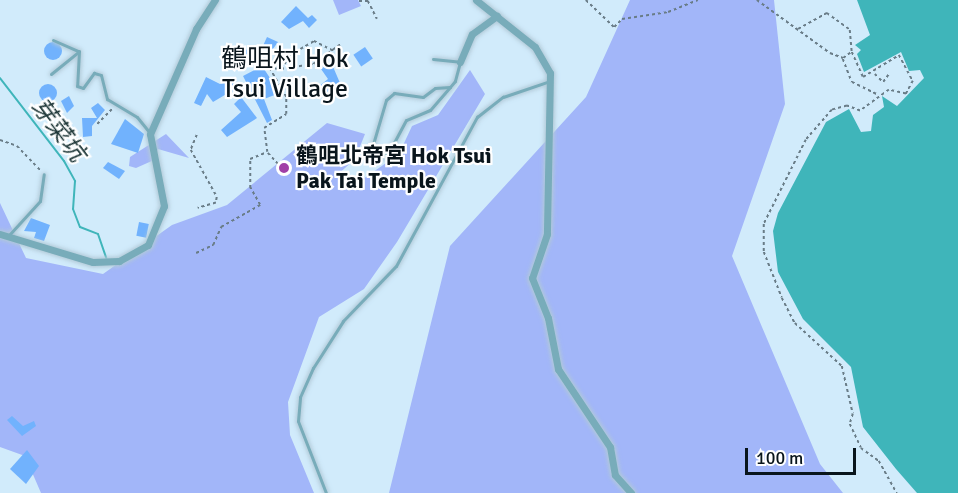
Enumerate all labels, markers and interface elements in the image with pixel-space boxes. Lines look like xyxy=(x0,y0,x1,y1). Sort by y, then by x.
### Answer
district label: 鶴咀村 Hok Tsui Village xyxy=(213,44,357,106)
water label: 芽菜坑 xyxy=(25,93,91,167)
place label: 鶴咀北帝宮 Hok Tsui Pak Tai Temple xyxy=(296,142,492,194)
marker: 鶴咀北帝宮 Hok Tsui Pak Tai Temple xyxy=(277,161,291,175)
scale bar xyxy=(748,436,859,474)
text: 100 m xyxy=(756,447,803,469)

